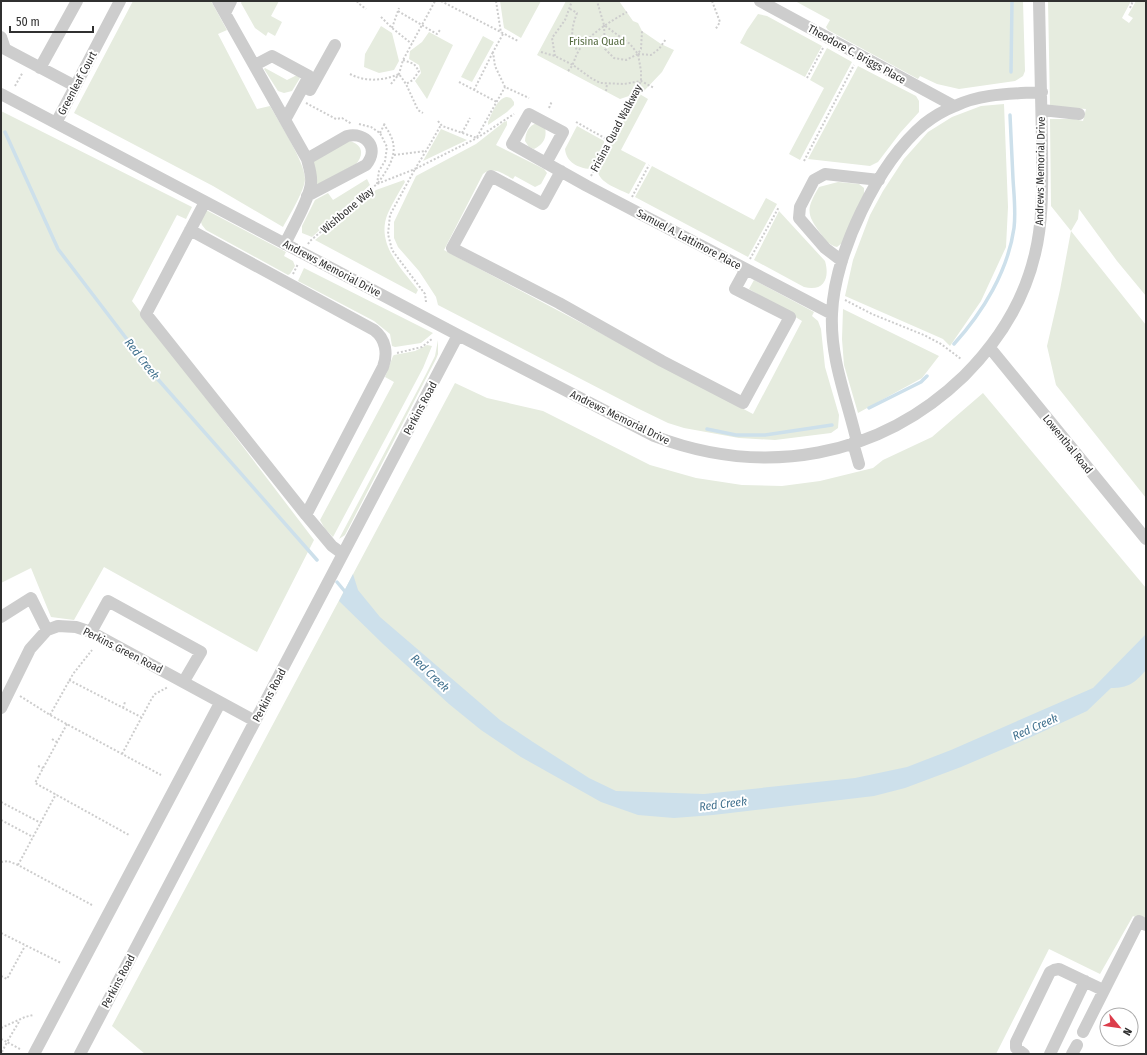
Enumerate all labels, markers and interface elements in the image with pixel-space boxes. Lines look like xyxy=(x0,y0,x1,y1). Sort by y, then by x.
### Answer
scale bar xyxy=(10,8,93,34)
text: 50 m xyxy=(16,15,40,29)
street label: Theodore C. Briggs Place xyxy=(806,22,908,87)
park label: Frisina Quad xyxy=(569,35,625,48)
street label: Greenleaf Court xyxy=(55,49,100,117)
street label: Frisina Quad Walkway xyxy=(588,82,645,174)
street label: Andrews Memorial Drive xyxy=(1033,116,1048,226)
street label: Wishbone Way xyxy=(318,184,376,236)
street label: Samuel A. Lattimore Place xyxy=(634,206,743,273)
street label: Andrews Memorial Drive xyxy=(281,237,383,300)
water label: Red Creek xyxy=(122,336,162,382)
street label: Perkins Road xyxy=(401,379,440,437)
street label: Andrews Memorial Drive xyxy=(568,388,672,447)
street label: Lowenthal Road xyxy=(1040,412,1095,476)
street label: Perkins Green Road xyxy=(81,625,165,676)
water label: Red Creek xyxy=(408,651,452,695)
street label: Perkins Road xyxy=(250,666,289,724)
water label: Red Creek xyxy=(1010,711,1060,743)
water label: Red Creek xyxy=(698,794,748,814)
street label: Perkins Road xyxy=(99,952,138,1010)
north arrow xyxy=(1099,1007,1139,1047)
text: N xyxy=(1120,1026,1135,1038)

